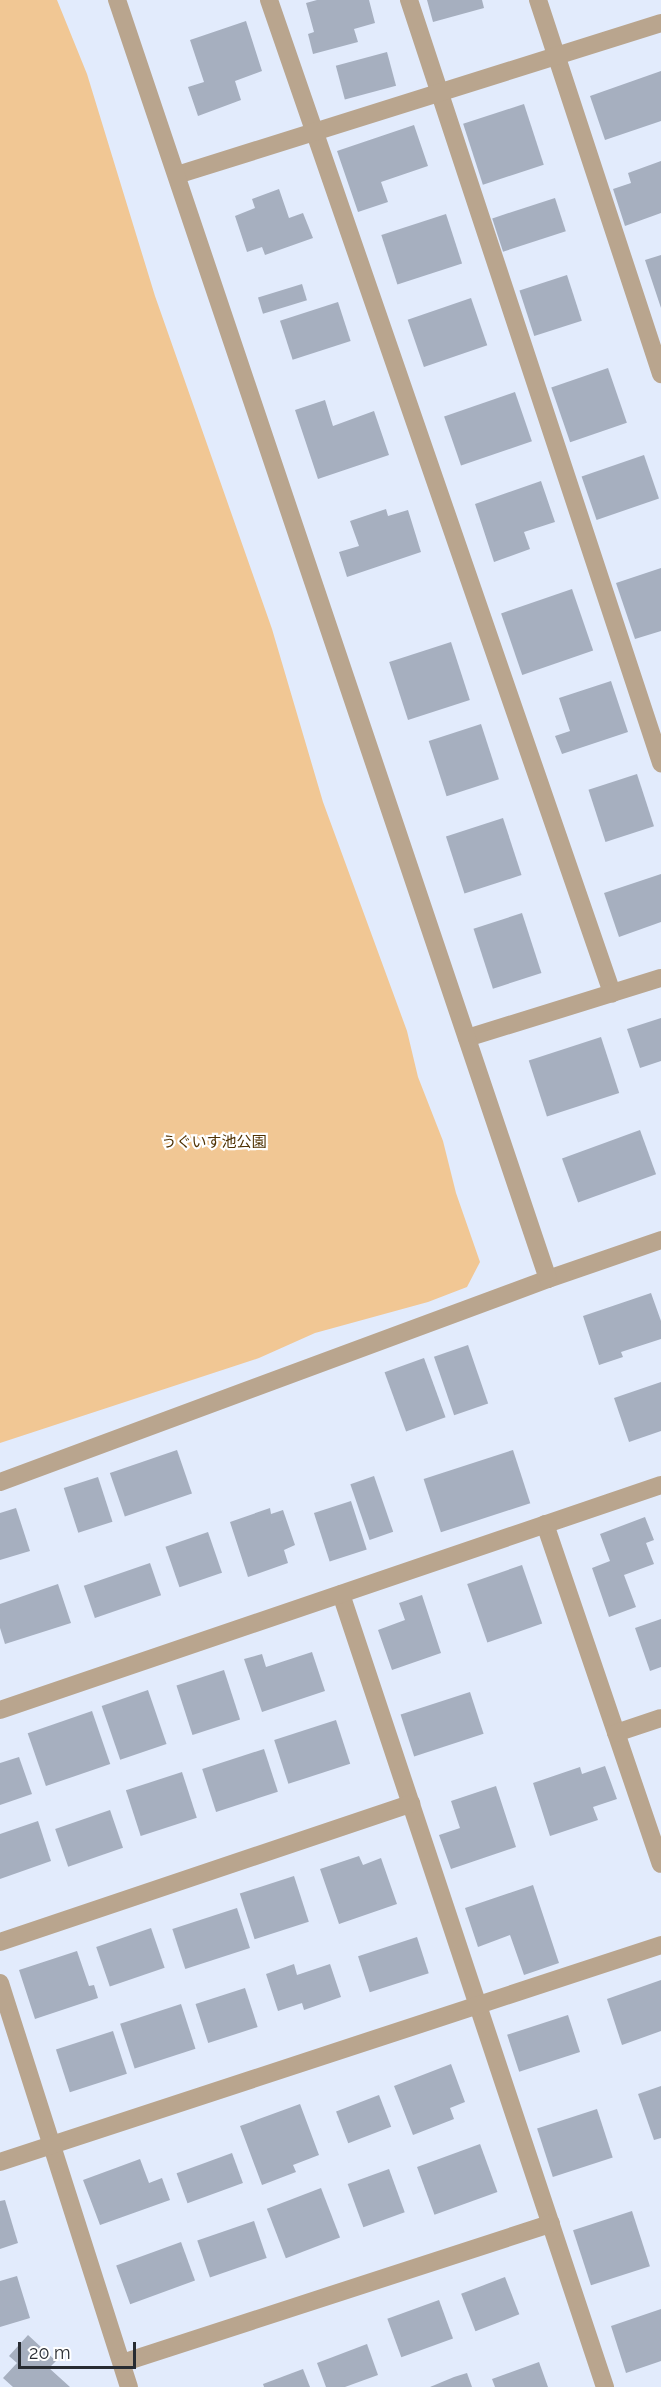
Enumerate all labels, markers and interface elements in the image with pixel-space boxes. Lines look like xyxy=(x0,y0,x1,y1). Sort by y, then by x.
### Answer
park label: うぐいす池公園 xyxy=(162,1134,266,1152)
scale bar xyxy=(21,2330,140,2368)
text: 20 m xyxy=(29,2342,71,2363)

